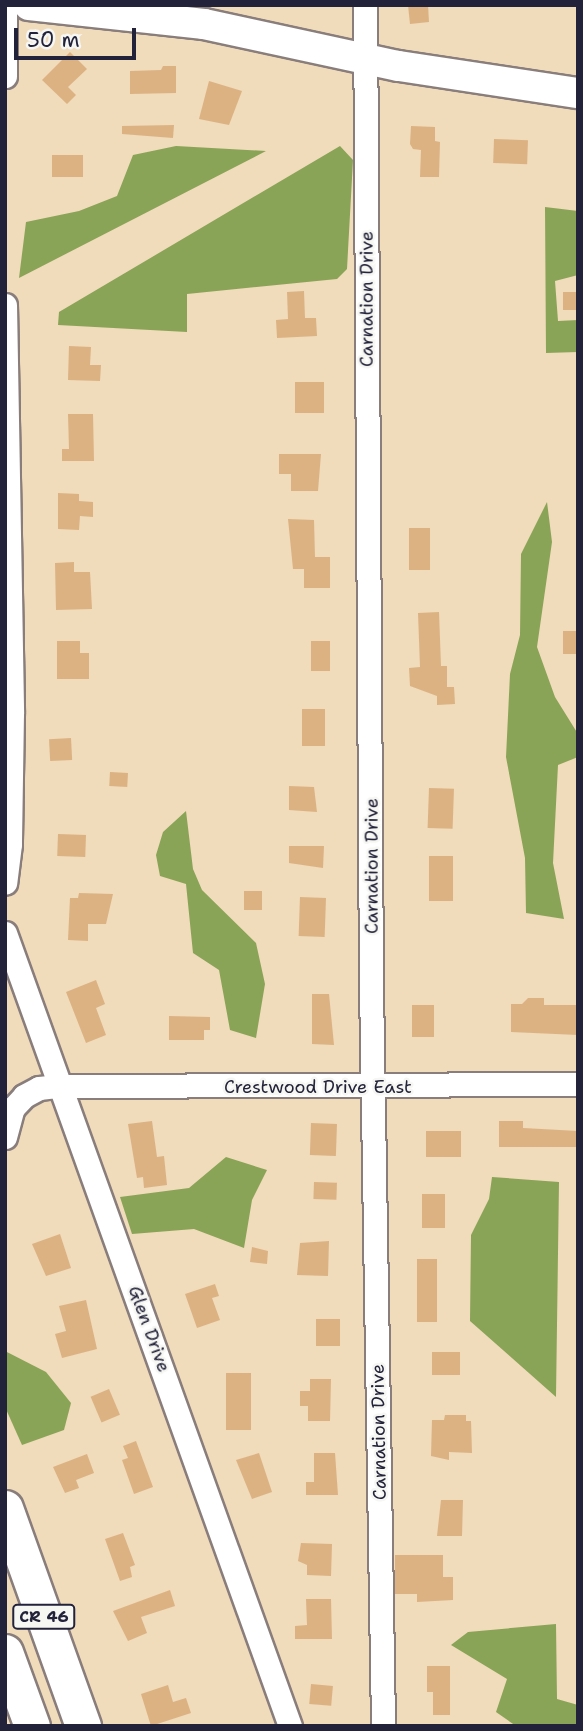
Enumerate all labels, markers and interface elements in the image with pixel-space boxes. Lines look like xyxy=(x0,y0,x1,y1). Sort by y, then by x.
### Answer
scale bar xyxy=(18,14,140,58)
text: 50 m xyxy=(27,26,80,54)
street label: Carnation Drive xyxy=(356,231,378,367)
street label: Carnation Drive xyxy=(361,798,383,934)
street label: Crestwood Drive East xyxy=(224,1076,412,1098)
street label: Glen Drive xyxy=(123,1283,175,1375)
street label: Carnation Drive xyxy=(367,1364,391,1500)
road number: CR 46 xyxy=(11,1604,77,1630)

